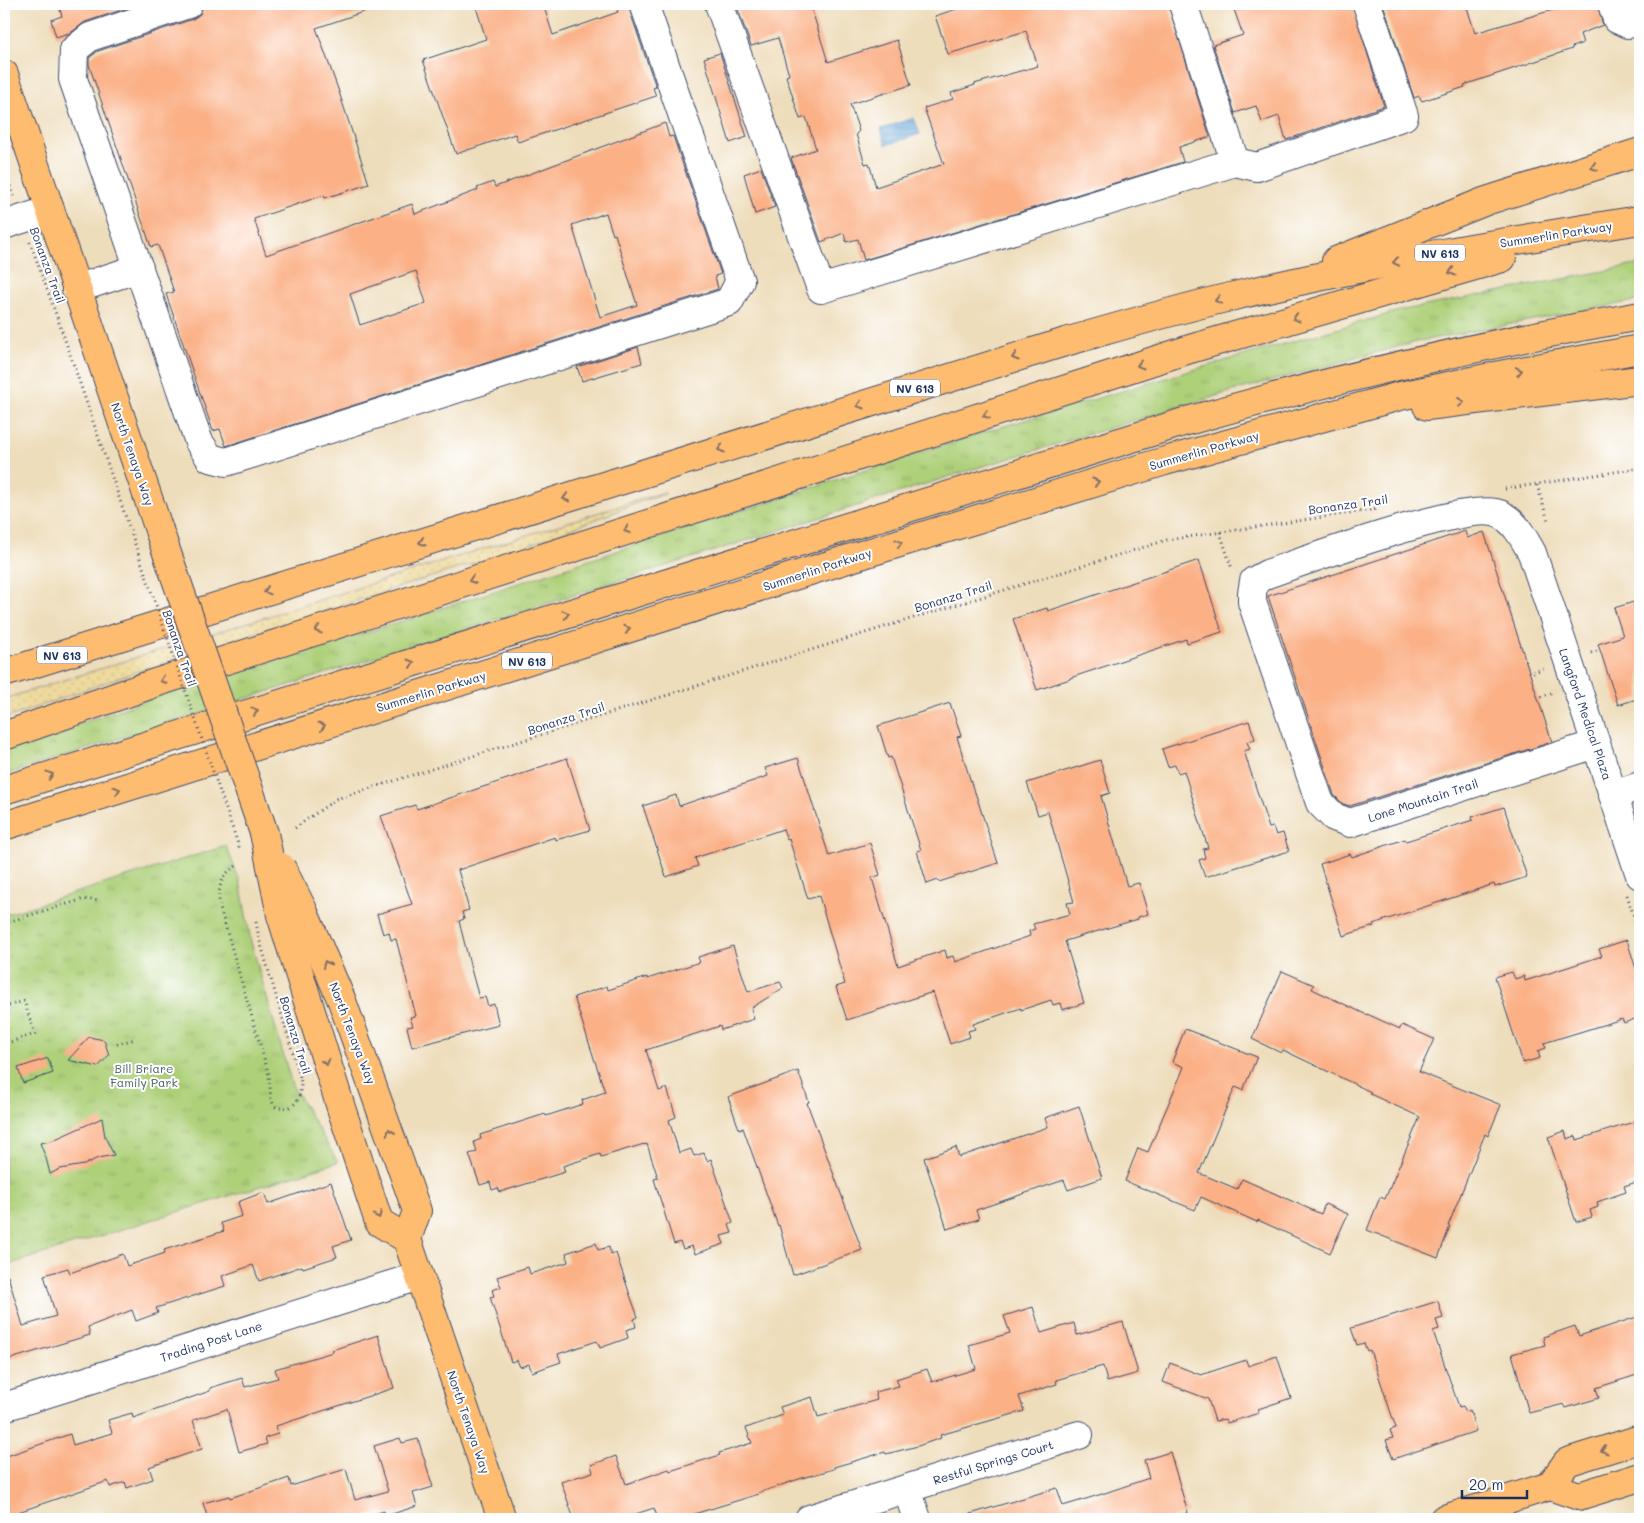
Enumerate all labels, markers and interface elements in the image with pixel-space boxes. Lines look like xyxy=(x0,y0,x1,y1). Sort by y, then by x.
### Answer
one-way arrow xyxy=(1590,161,1598,171)
street label: Summerlin Parkway xyxy=(1499,217,1613,251)
street label: Bonanza Trail xyxy=(27,225,69,305)
road number: NV 613 xyxy=(1415,244,1465,262)
one-way arrow xyxy=(1391,256,1400,266)
one-way arrow xyxy=(1448,267,1456,277)
one-way arrow xyxy=(1213,294,1222,305)
one-way arrow xyxy=(1292,313,1301,323)
one-way arrow xyxy=(1012,351,1020,361)
one-way arrow xyxy=(1137,359,1145,369)
one-way arrow xyxy=(1514,367,1523,377)
road number: NV 613 xyxy=(890,379,940,396)
one-way arrow xyxy=(1458,397,1466,408)
street label: North Tenaya Way xyxy=(108,400,158,508)
one-way arrow xyxy=(856,400,865,410)
one-way arrow xyxy=(982,409,990,419)
street label: Summerlin Parkway xyxy=(1147,427,1261,473)
one-way arrow xyxy=(718,443,726,453)
one-way arrow xyxy=(1091,478,1100,488)
street label: Bonanza Trail xyxy=(1307,490,1389,518)
one-way arrow xyxy=(563,492,571,502)
one-way arrow xyxy=(623,525,631,535)
one-way arrow xyxy=(419,537,427,547)
one-way arrow xyxy=(894,539,903,549)
street label: Summerlin Parkway xyxy=(761,544,873,594)
one-way arrow xyxy=(469,575,477,585)
street label: Bonanza Trail xyxy=(912,577,994,615)
one-way arrow xyxy=(263,585,272,595)
street label: Bonanza Trail xyxy=(159,607,201,689)
one-way arrow xyxy=(561,610,569,620)
one-way arrow xyxy=(314,625,322,635)
one-way arrow xyxy=(623,625,631,635)
road number: NV 613 xyxy=(37,646,87,664)
street label: Langford Medical Plaza xyxy=(1556,646,1616,782)
road number: NV 613 xyxy=(502,652,552,669)
one-way arrow xyxy=(406,658,414,668)
street label: Summerlin Parkway xyxy=(374,667,488,715)
one-way arrow xyxy=(159,675,168,685)
street label: Bonanza Trail xyxy=(525,698,607,738)
one-way arrow xyxy=(251,707,259,717)
one-way arrow xyxy=(317,721,326,731)
one-way arrow xyxy=(46,771,54,781)
street label: Lone Mountain Trail xyxy=(1366,775,1480,825)
one-way arrow xyxy=(112,786,121,796)
one-way arrow xyxy=(321,960,332,969)
street label: North Tenaya Way xyxy=(326,980,380,1086)
street label: Bonanza Trail xyxy=(277,994,315,1076)
one-way arrow xyxy=(321,1057,331,1065)
park label: Bill Briare Family Park xyxy=(110,1060,178,1090)
one-way arrow xyxy=(386,1128,396,1137)
one-way arrow xyxy=(372,1211,382,1219)
street label: Trading Post Lane xyxy=(158,1317,264,1365)
street label: North Tenaya Way xyxy=(444,1368,494,1476)
street label: Restful Springs Court xyxy=(931,1436,1055,1488)
one-way arrow xyxy=(1600,1445,1608,1455)
scale bar xyxy=(1462,1468,1526,1500)
text: 20 m xyxy=(1469,1474,1503,1494)

